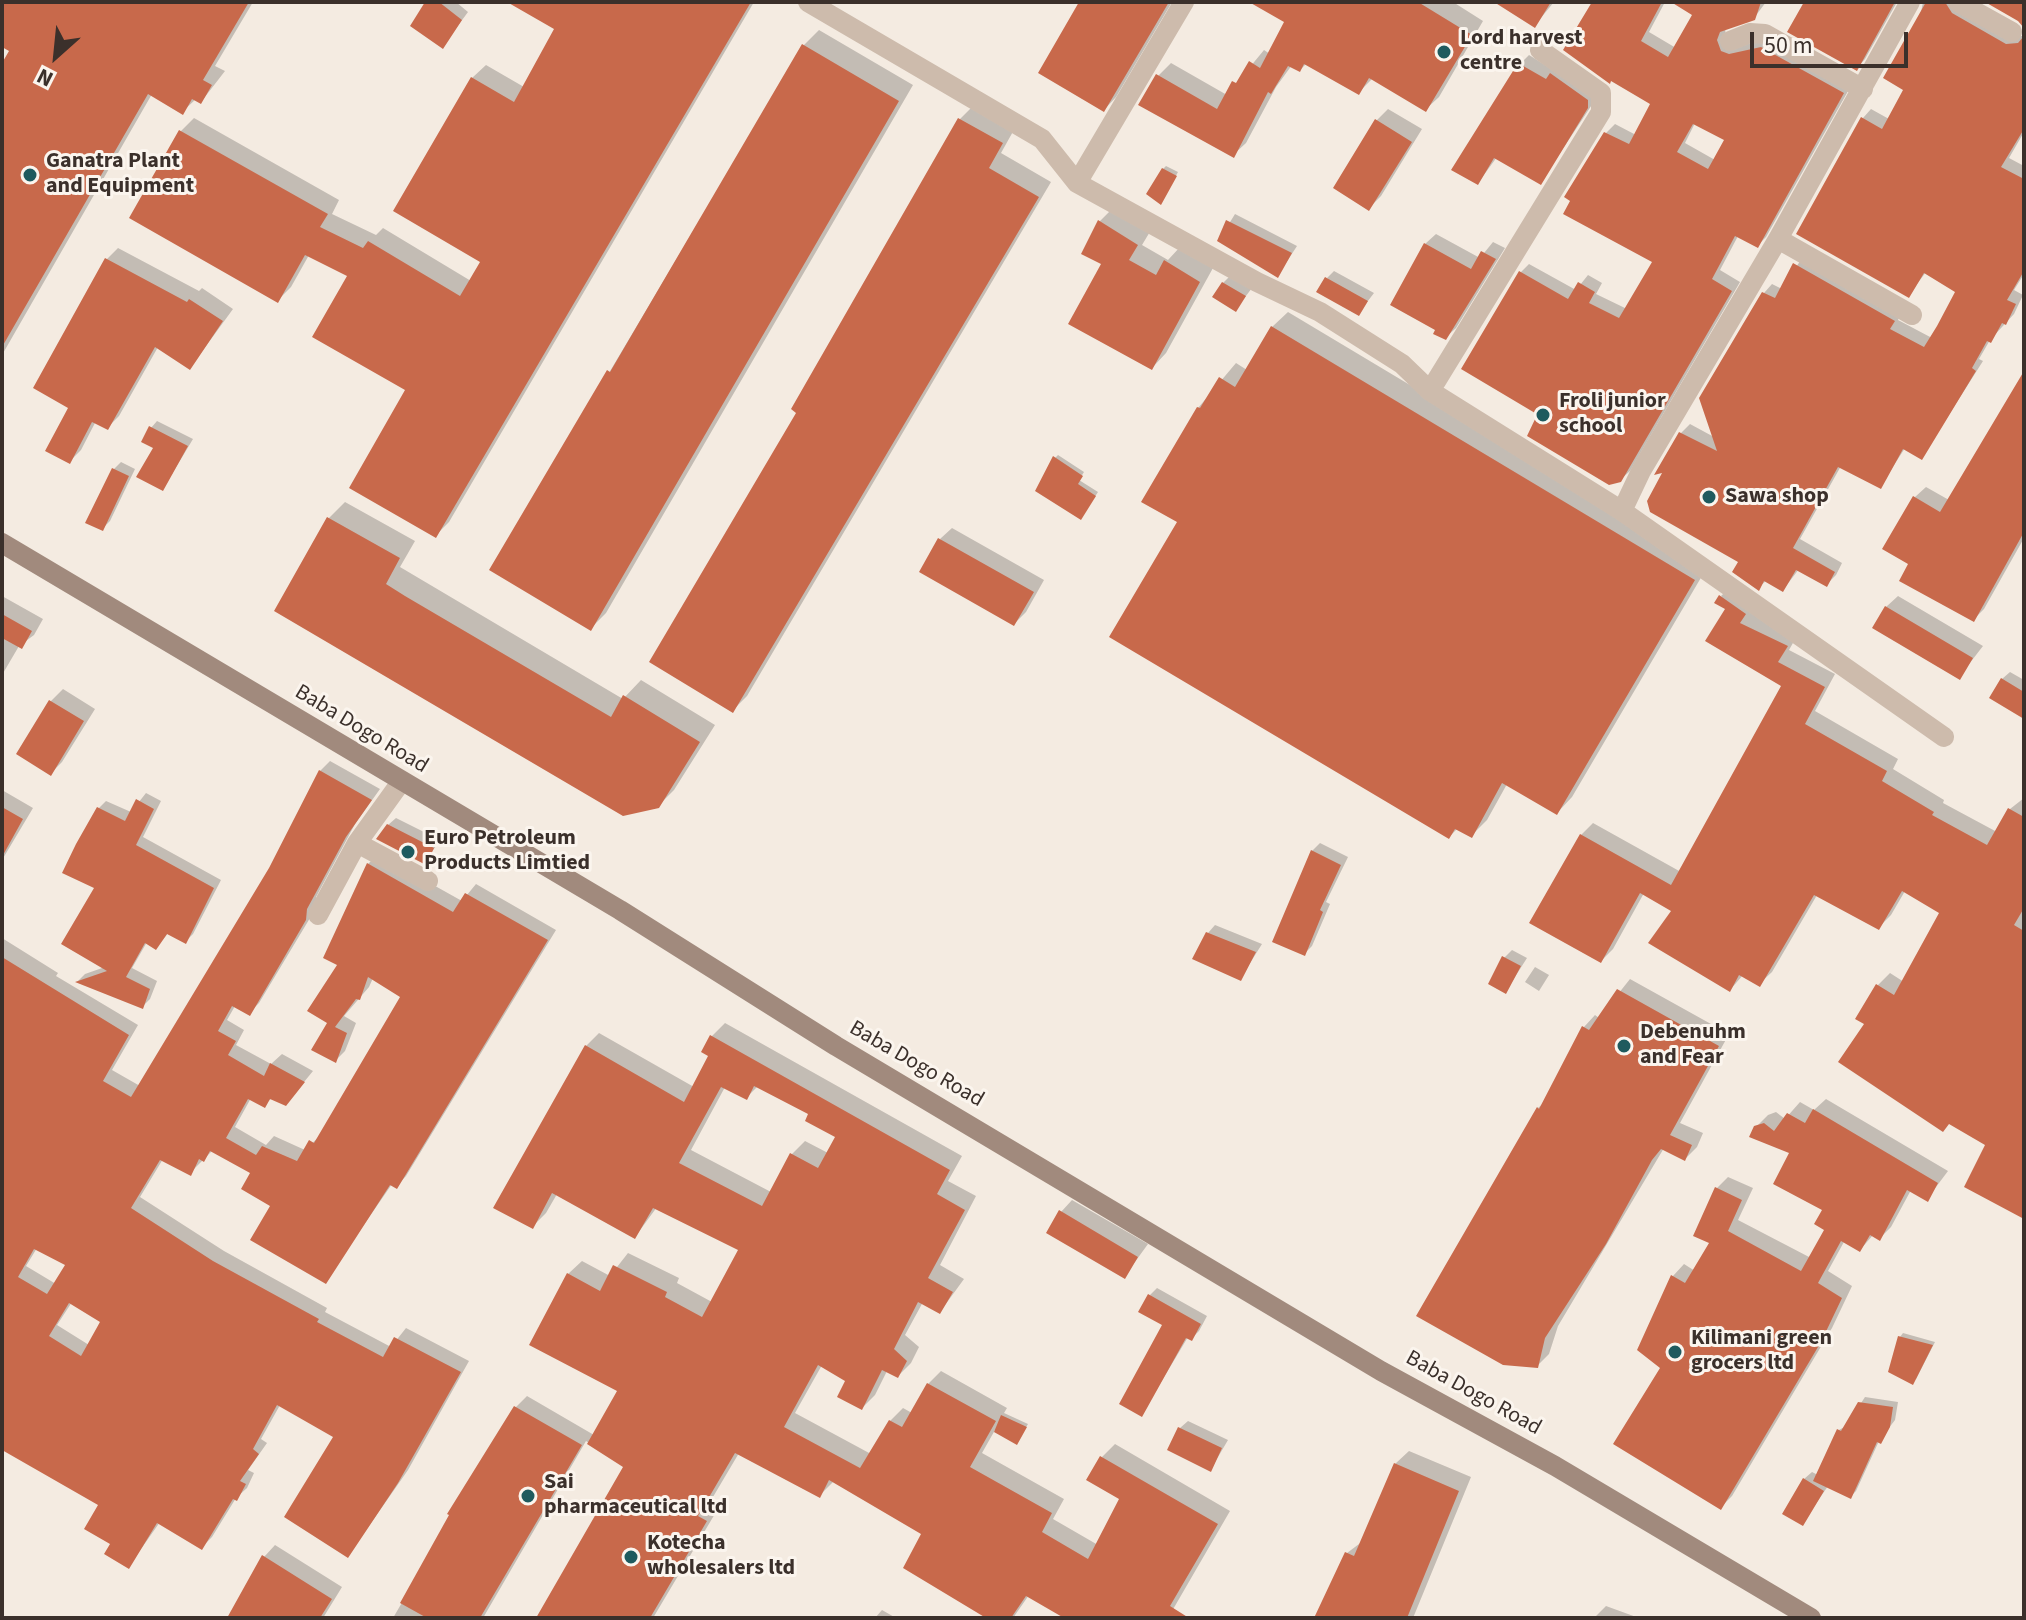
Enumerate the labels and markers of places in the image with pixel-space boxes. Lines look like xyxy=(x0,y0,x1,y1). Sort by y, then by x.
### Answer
place label: Lord harvest centre xyxy=(1460,26,1582,78)
marker: Lord harvest centre xyxy=(1435,43,1453,61)
place label: Ganatra Plant and Equipment xyxy=(46,149,194,200)
marker: Ganatra Plant and Equipment xyxy=(21,166,39,184)
place label: Froli junior school xyxy=(1559,389,1666,440)
marker: Froli junior school xyxy=(1534,406,1552,424)
place label: Sawa shop xyxy=(1725,484,1829,510)
marker: Sawa shop xyxy=(1700,488,1718,506)
place label: Euro Petroleum Products Limtied xyxy=(424,826,590,878)
marker: Euro Petroleum Products Limtied xyxy=(399,843,417,861)
place label: Debenuhm and Fear xyxy=(1640,1020,1746,1072)
marker: Debenuhm and Fear xyxy=(1615,1037,1633,1055)
place label: Kilimani green grocers ltd xyxy=(1691,1326,1832,1378)
marker: Kilimani green grocers ltd xyxy=(1666,1343,1684,1361)
place label: Sai pharmaceutical ltd xyxy=(544,1470,727,1522)
marker: Sai pharmaceutical ltd xyxy=(519,1487,537,1505)
place label: Kotecha wholesalers ltd xyxy=(647,1531,795,1582)
marker: Kotecha wholesalers ltd xyxy=(622,1548,640,1566)

